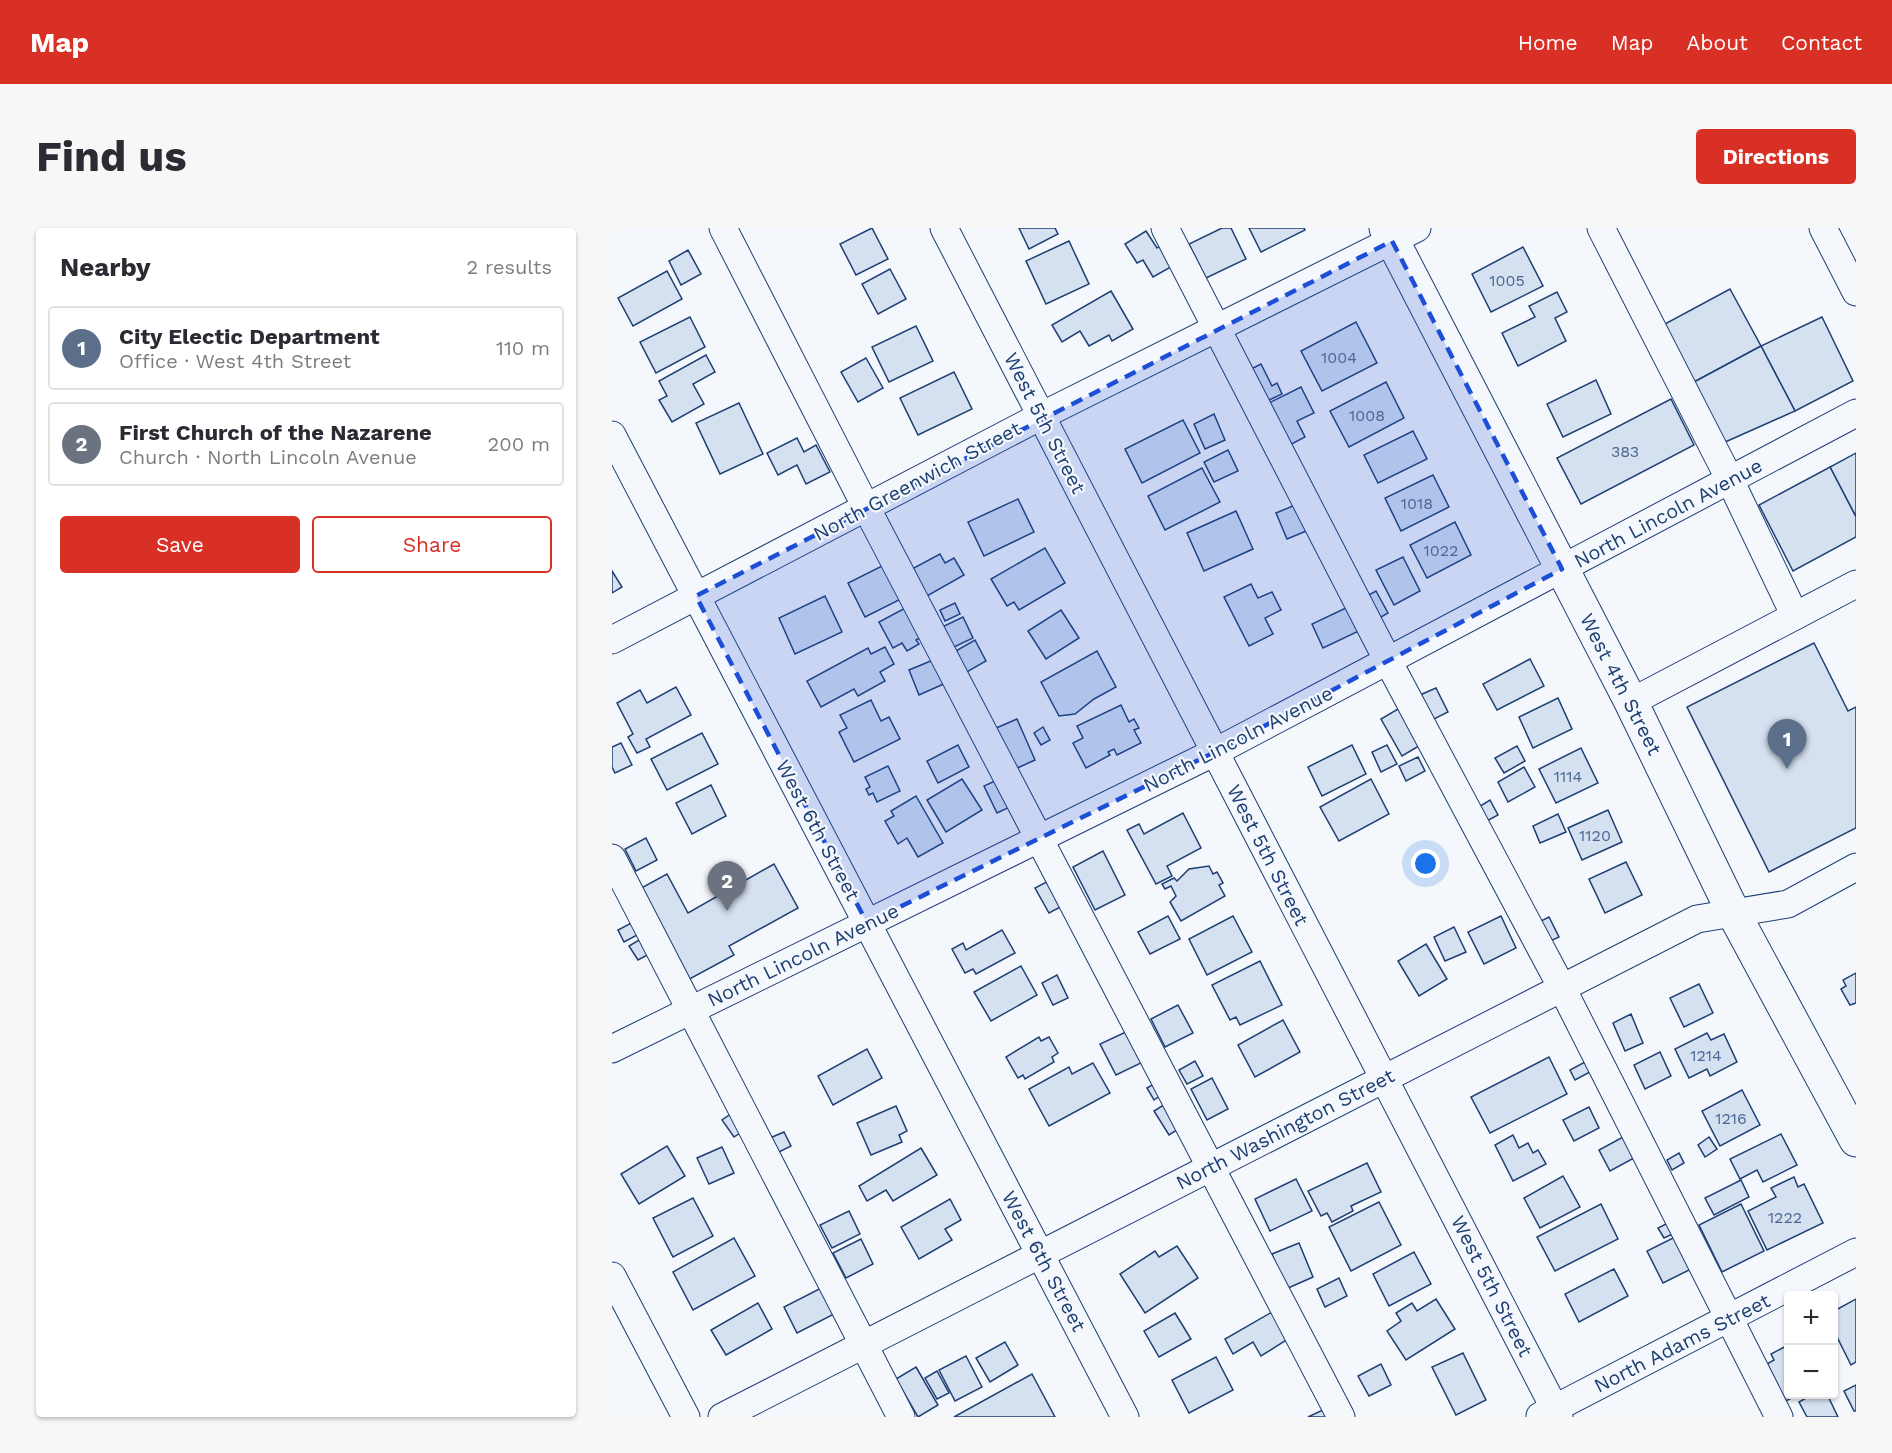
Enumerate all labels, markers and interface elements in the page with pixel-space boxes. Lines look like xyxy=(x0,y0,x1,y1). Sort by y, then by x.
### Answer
text: Map xyxy=(30,26,89,59)
text: Home xyxy=(1518,30,1578,55)
text: Map xyxy=(1611,30,1654,55)
text: About xyxy=(1687,30,1748,55)
text: Contact xyxy=(1781,30,1862,55)
button: Directions xyxy=(1696,129,1856,184)
text: Find us xyxy=(36,132,187,181)
text: Nearby xyxy=(60,252,151,282)
text: 2 results xyxy=(467,255,552,279)
house number: 1005 xyxy=(1489,271,1525,290)
text: City Electic Department xyxy=(119,324,380,349)
text: 1 xyxy=(77,336,86,360)
text: 110 m xyxy=(496,336,550,360)
street label: West 5th Street xyxy=(999,348,1091,498)
house number: 1004 xyxy=(1321,348,1357,367)
text: Office · West 4th Street xyxy=(119,349,351,373)
house number: 1008 xyxy=(1349,406,1385,425)
street label: North Greenwich Street xyxy=(809,416,1026,546)
text: First Church of the Nazarene xyxy=(119,420,432,445)
text: 2 xyxy=(76,432,87,456)
text: 200 m xyxy=(488,432,550,456)
house number: 383 xyxy=(1611,442,1639,461)
text: Church · North Lincoln Avenue xyxy=(119,445,417,469)
street label: North Lincoln Avenue xyxy=(1570,453,1766,573)
house number: 1018 xyxy=(1401,494,1433,513)
button: Save xyxy=(60,516,300,573)
button: Share xyxy=(312,516,552,573)
house number: 1022 xyxy=(1424,541,1458,560)
street label: West 4th Street xyxy=(1575,609,1667,759)
street label: North Lincoln Avenue xyxy=(1139,681,1337,797)
pin: 1 xyxy=(1768,720,1806,769)
street label: West 6th Street xyxy=(771,756,865,905)
house number: 1114 xyxy=(1554,767,1582,786)
street label: West 5th Street xyxy=(1222,780,1314,930)
house number: 1120 xyxy=(1579,826,1611,845)
your location xyxy=(1411,849,1440,878)
pin: 2 xyxy=(708,862,746,911)
street label: North Lincoln Avenue xyxy=(703,898,903,1012)
house number: 1214 xyxy=(1690,1046,1722,1065)
street label: North Washington Street xyxy=(1172,1063,1399,1195)
house number: 1216 xyxy=(1715,1109,1747,1128)
street label: West 6th Street xyxy=(997,1187,1091,1336)
house number: 1222 xyxy=(1768,1208,1802,1227)
street label: West 5th Street xyxy=(1446,1211,1538,1361)
street label: North Adams Street xyxy=(1590,1288,1775,1398)
map controls xyxy=(1784,1291,1838,1399)
button: + xyxy=(1784,1291,1838,1345)
button: − xyxy=(1784,1345,1838,1399)

